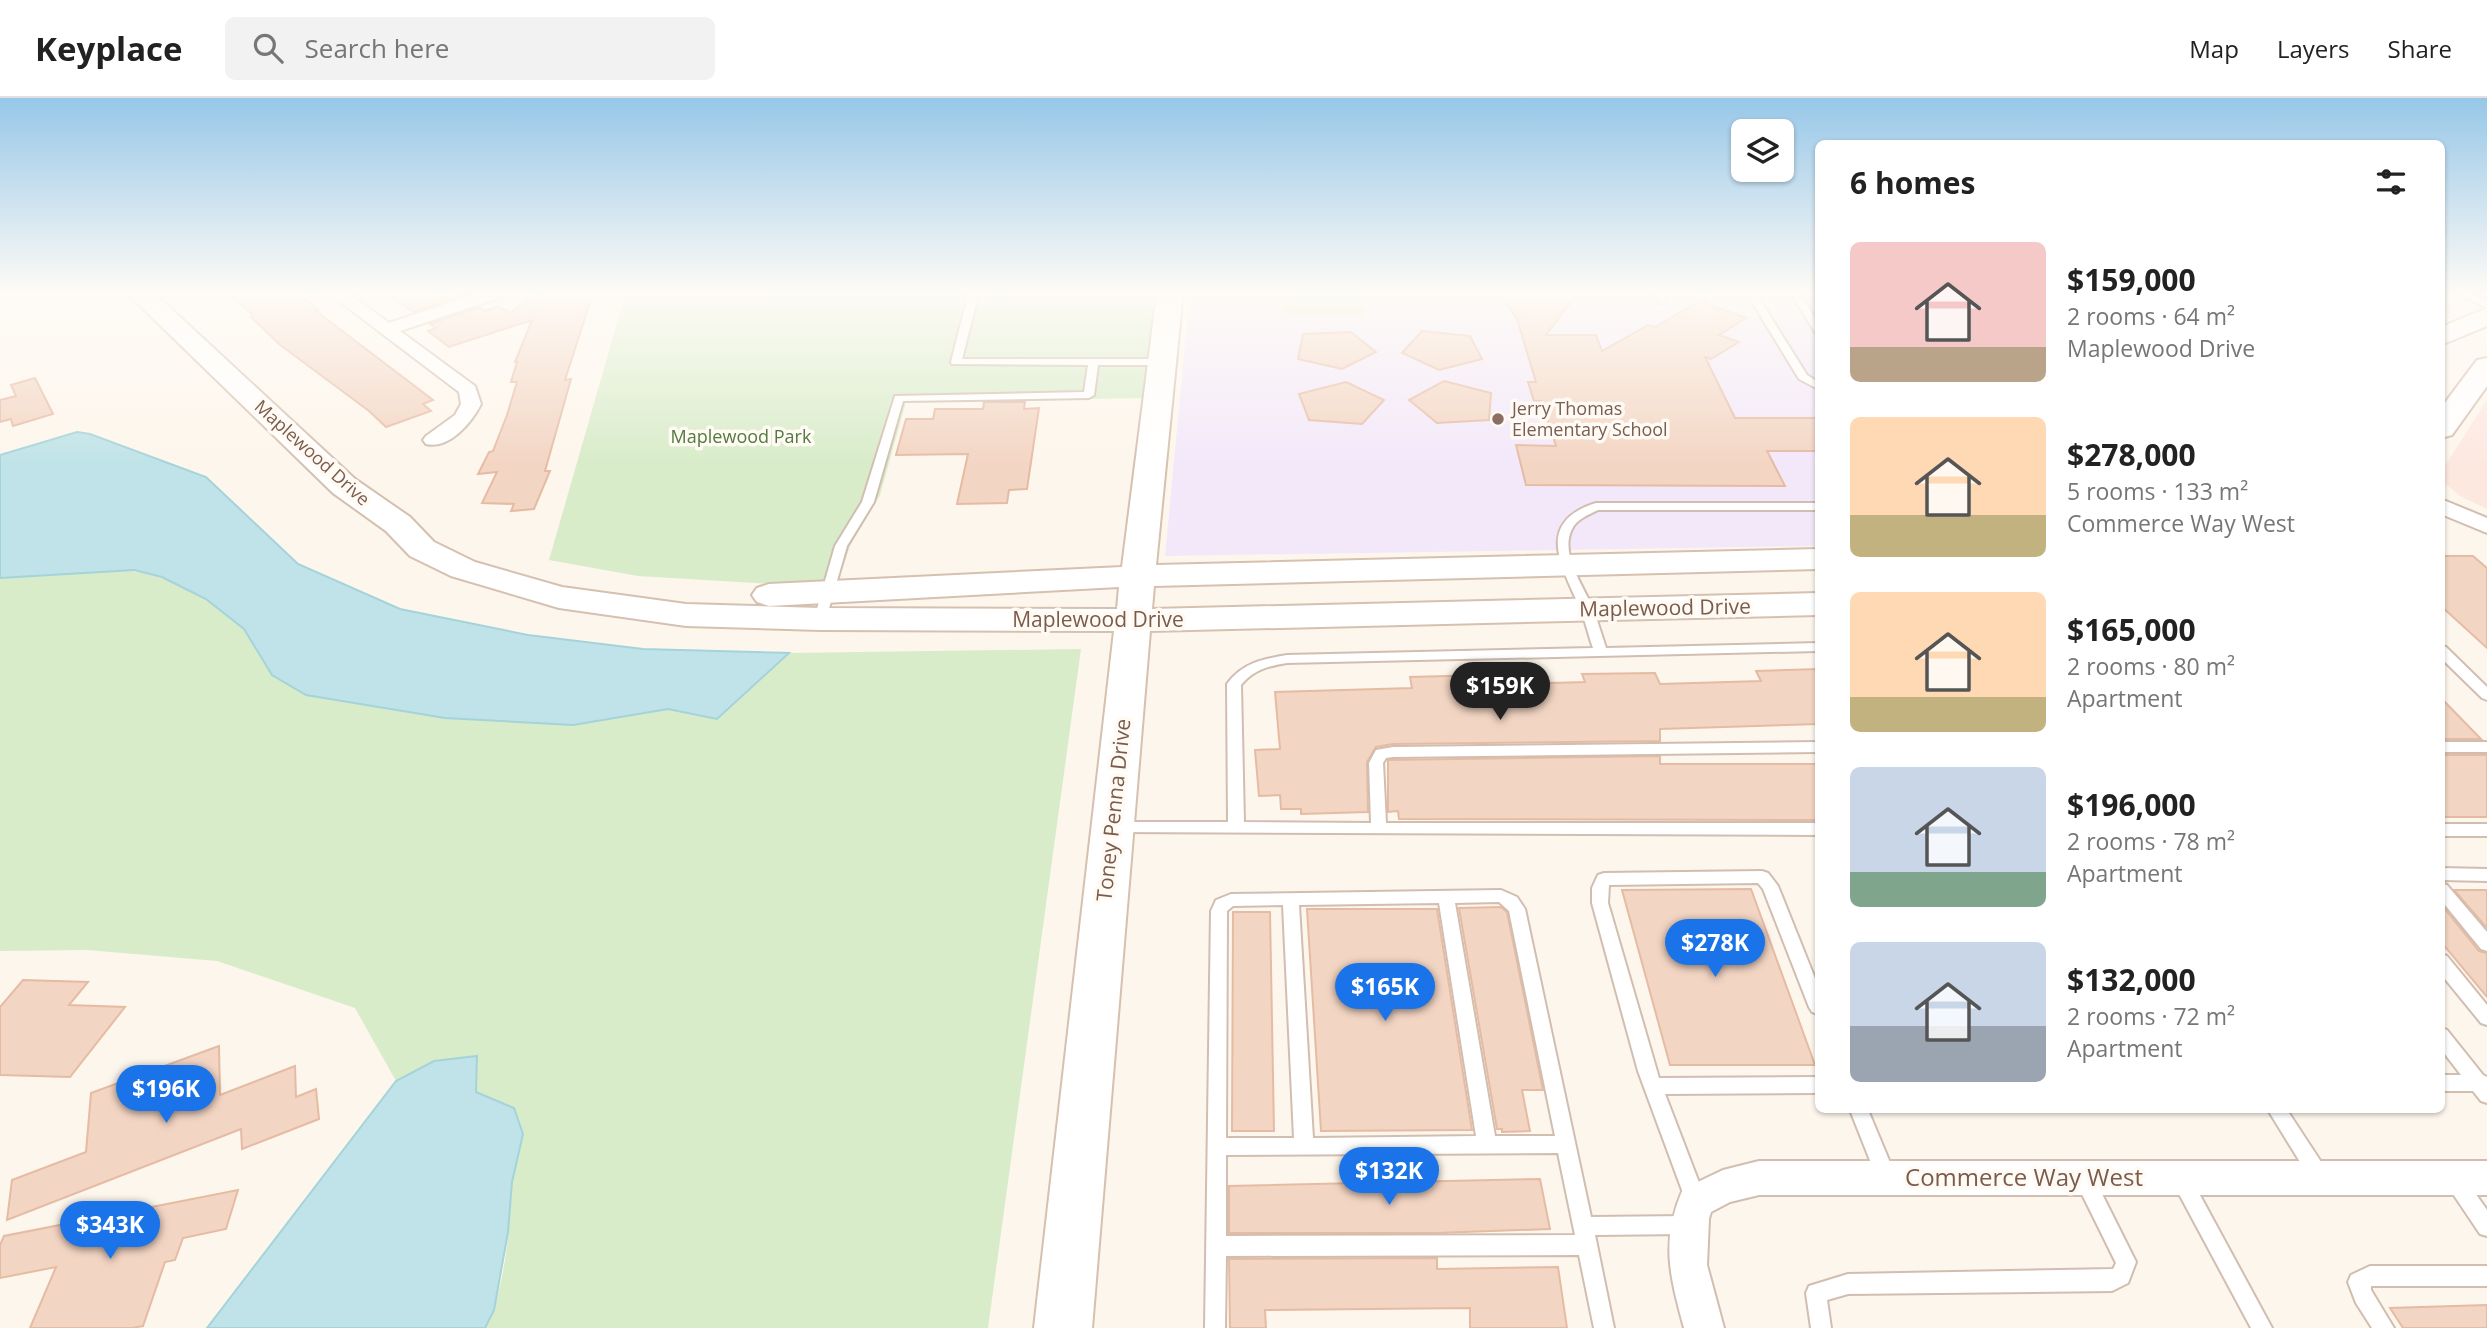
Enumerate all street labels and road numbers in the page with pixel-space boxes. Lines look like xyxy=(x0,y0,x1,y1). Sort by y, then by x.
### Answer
street label: Maplewood Drive xyxy=(250,394,375,510)
street label: Maplewood Drive xyxy=(1579,592,1751,622)
street label: Maplewood Drive xyxy=(1012,605,1184,633)
street label: Toney Penna Drive xyxy=(1089,717,1137,903)
street label: Commerce Way West xyxy=(1905,1160,2143,1193)

